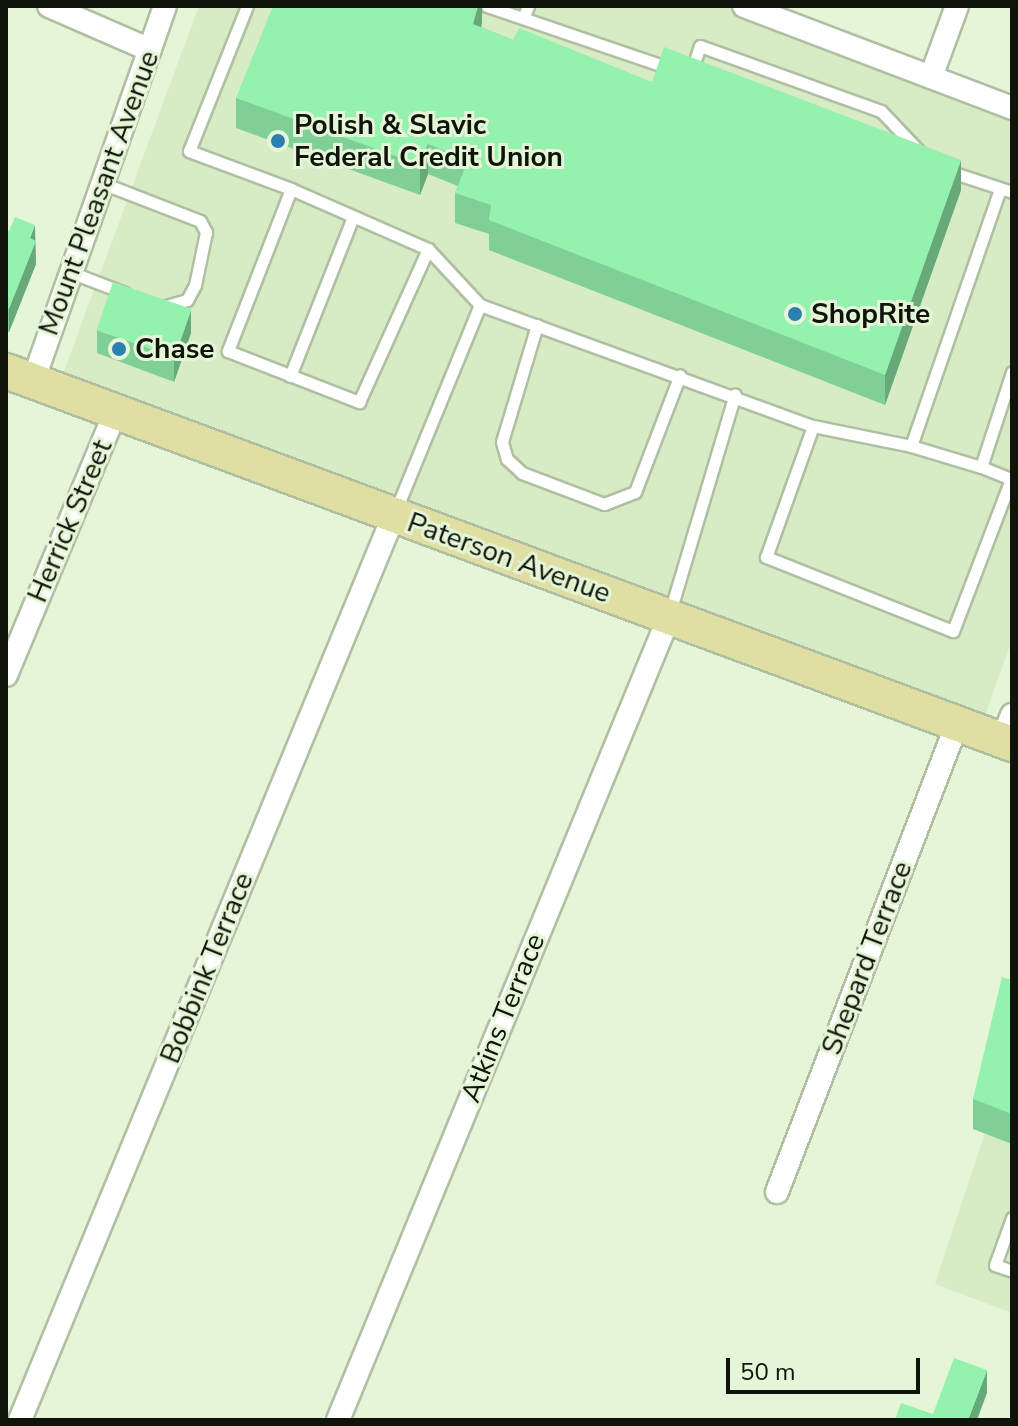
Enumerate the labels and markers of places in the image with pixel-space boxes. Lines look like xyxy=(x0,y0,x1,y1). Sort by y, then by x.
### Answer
place label: Polish & Slavic Federal Credit Union xyxy=(294,108,563,174)
marker: Polish & Slavic Federal Credit Union xyxy=(269,132,287,150)
place label: ShopRite xyxy=(811,297,930,331)
marker: ShopRite xyxy=(786,305,804,323)
place label: Chase xyxy=(135,332,215,366)
marker: Chase xyxy=(110,340,128,358)

